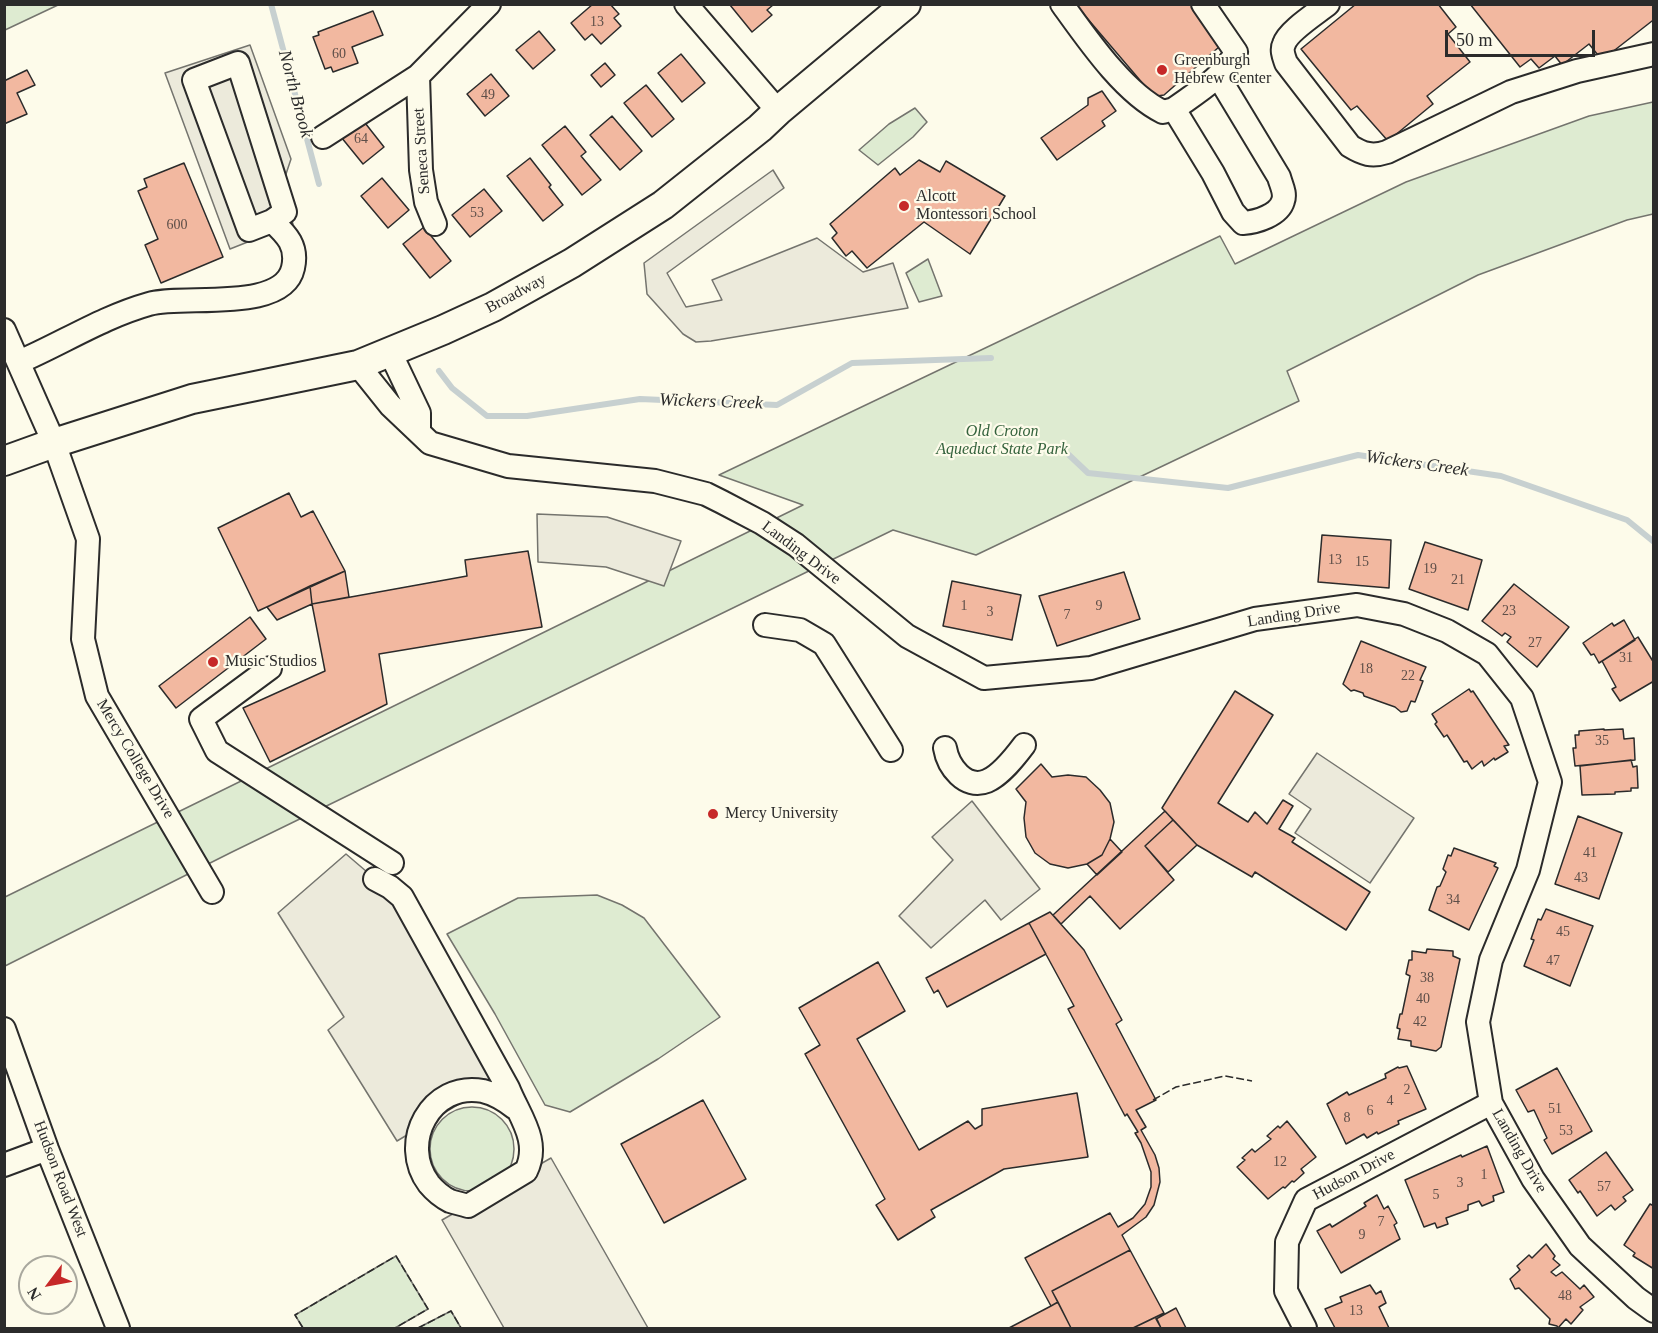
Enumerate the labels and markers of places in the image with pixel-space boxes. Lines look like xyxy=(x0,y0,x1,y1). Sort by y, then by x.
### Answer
place label: Greenburgh Hebrew Center xyxy=(1174,51,1271,89)
marker: Greenburgh Hebrew Center xyxy=(1155,63,1169,77)
place label: Alcott Montessori School xyxy=(916,187,1036,225)
marker: Alcott Montessori School xyxy=(897,199,911,213)
place label: Music Studios xyxy=(225,652,317,672)
marker: Music Studios xyxy=(206,655,220,669)
place label: Mercy University xyxy=(725,804,838,824)
marker: Mercy University xyxy=(706,807,720,821)

